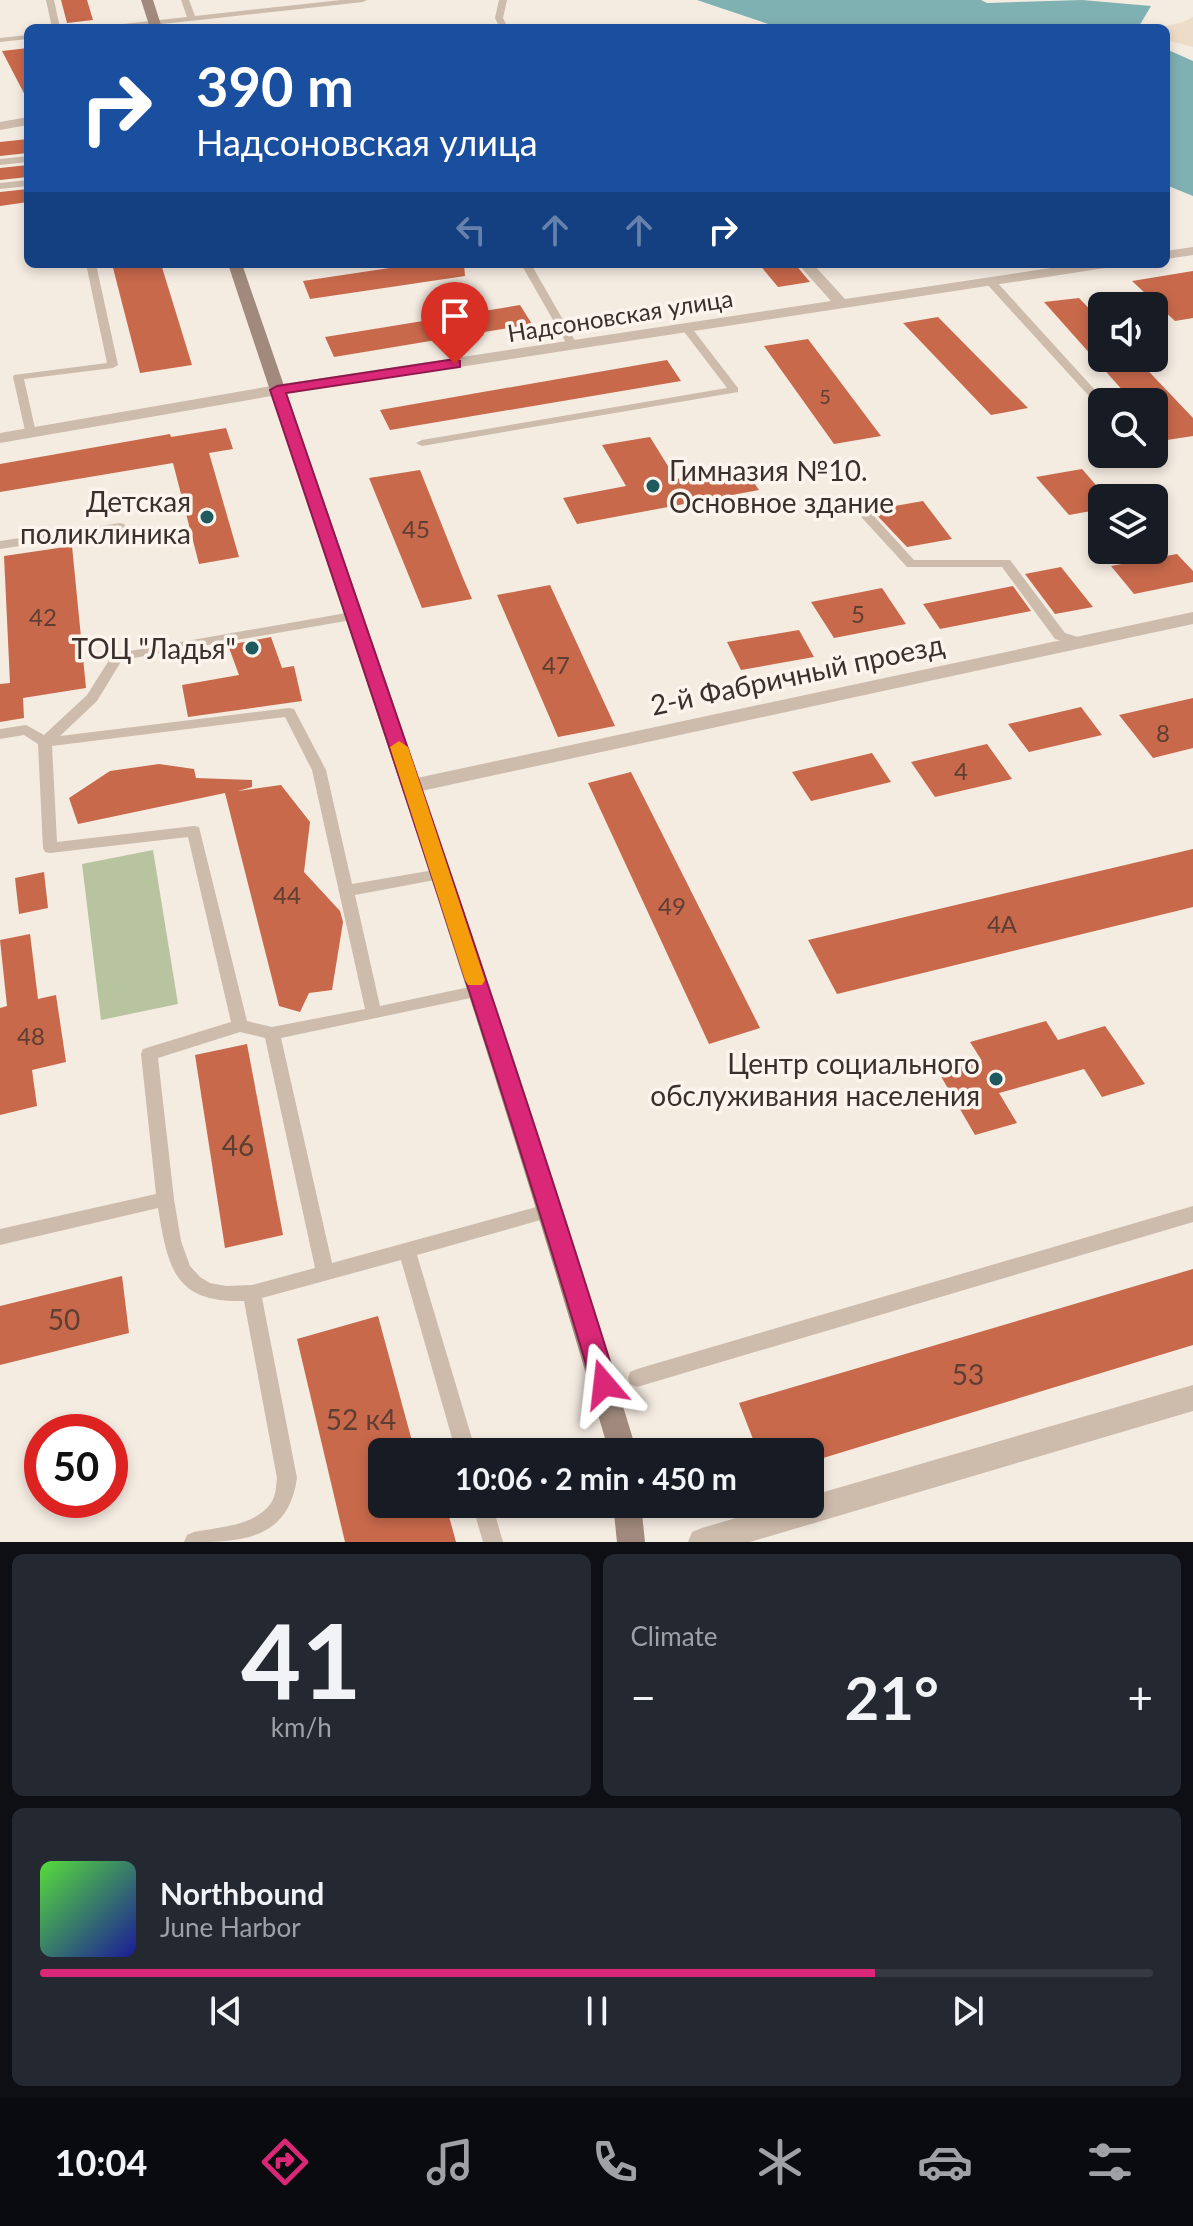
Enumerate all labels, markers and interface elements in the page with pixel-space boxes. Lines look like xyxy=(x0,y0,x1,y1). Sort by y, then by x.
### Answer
text: 390 m xyxy=(196,52,354,119)
icon: right xyxy=(64,56,168,160)
text: Надсоновская улица xyxy=(196,120,538,164)
icon: left xyxy=(449,208,493,252)
icon: ahead xyxy=(533,208,577,252)
icon: ahead xyxy=(617,208,661,252)
icon: right xyxy=(701,208,745,252)
pin xyxy=(421,282,489,364)
street label: Надсоновская улица xyxy=(505,283,735,347)
map controls xyxy=(1088,292,1168,564)
button: sound xyxy=(1088,292,1168,372)
icon: arrive xyxy=(433,294,477,338)
house number: 5 xyxy=(819,384,831,408)
button: search xyxy=(1088,388,1168,468)
place label: Гимназия №10. Основное здание xyxy=(669,453,894,519)
marker: Гимназия №10. Основное здание xyxy=(644,477,662,495)
place label: Детская поликлиника xyxy=(20,484,191,550)
button: layers xyxy=(1088,484,1168,564)
marker: Детская поликлиника xyxy=(198,508,216,526)
house number: 45 xyxy=(402,514,430,543)
house number: 5 xyxy=(851,599,865,628)
house number: 42 xyxy=(29,602,57,631)
street label: 2-й Фабричный проезд xyxy=(647,626,947,722)
place label: ТОЦ "Ладья" xyxy=(72,631,236,665)
marker: ТОЦ "Ладья" xyxy=(243,639,261,657)
house number: 47 xyxy=(542,650,570,679)
house number: 8 xyxy=(1156,718,1170,747)
house number: 4 xyxy=(954,756,968,785)
house number: 44 xyxy=(273,880,301,909)
house number: 49 xyxy=(658,891,686,920)
house number: 4А xyxy=(987,909,1018,938)
house number: 48 xyxy=(17,1021,45,1050)
place label: Центр социального обслуживания населения xyxy=(650,1046,980,1112)
marker: Центр социального обслуживания населения xyxy=(987,1070,1005,1088)
house number: 46 xyxy=(222,1128,254,1162)
house number: 50 xyxy=(48,1302,80,1336)
position arrow xyxy=(562,1342,646,1426)
house number: 53 xyxy=(952,1357,984,1391)
house number: 52 к4 xyxy=(326,1402,396,1436)
speed limit sign: 50 xyxy=(24,1414,128,1518)
text: 10:06 · 2 min · 450 m xyxy=(455,1460,737,1496)
text: 41 xyxy=(241,1596,362,1721)
text: Climate xyxy=(631,1620,717,1652)
text: 21° xyxy=(844,1661,939,1733)
text: − xyxy=(631,1671,656,1723)
text: + xyxy=(1127,1671,1153,1723)
text: km/h xyxy=(271,1711,332,1743)
text: Northbound xyxy=(160,1875,324,1911)
text: June Harbor xyxy=(160,1911,301,1943)
icon: previous xyxy=(204,1989,248,2033)
icon: pause xyxy=(575,1989,619,2033)
icon: next xyxy=(946,1989,990,2033)
icon: directions xyxy=(257,2134,313,2190)
icon: music xyxy=(422,2134,478,2190)
icon: phone xyxy=(587,2134,643,2190)
icon: climate xyxy=(752,2134,808,2190)
icon: car xyxy=(917,2134,973,2190)
icon: filters xyxy=(1082,2134,1138,2190)
text: 10:04 xyxy=(55,2140,147,2184)

